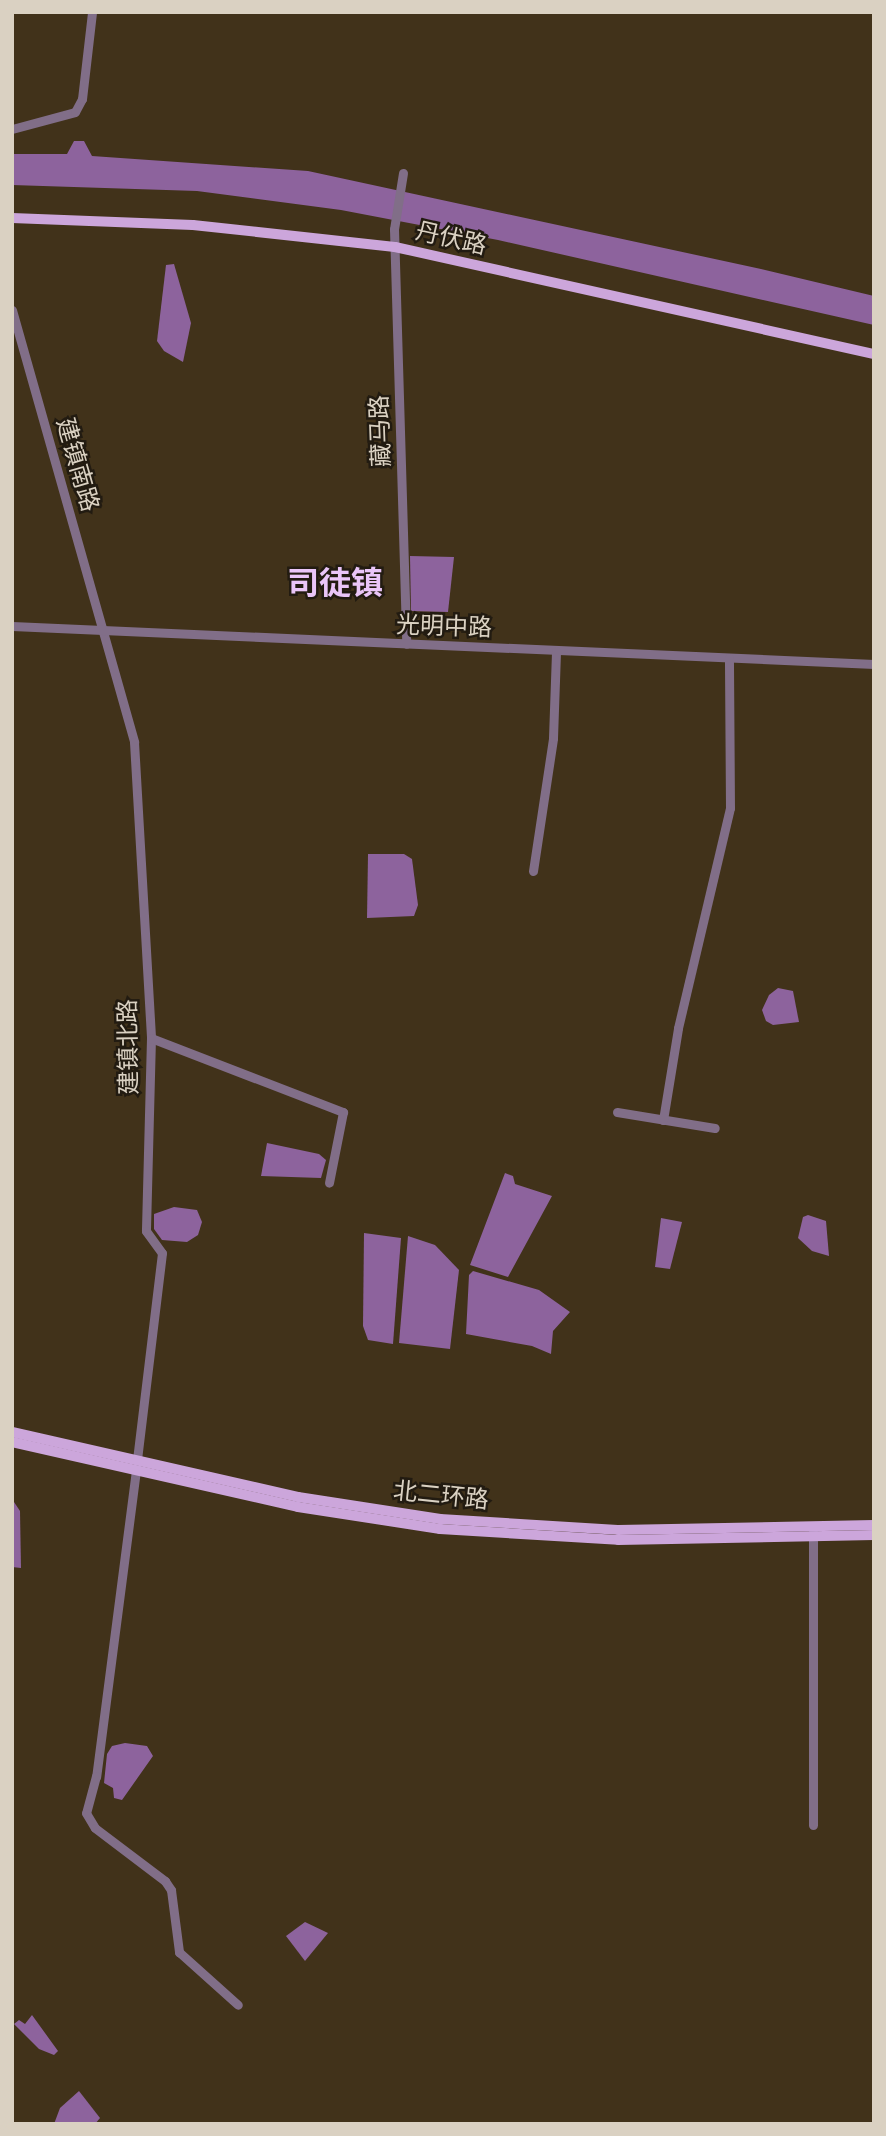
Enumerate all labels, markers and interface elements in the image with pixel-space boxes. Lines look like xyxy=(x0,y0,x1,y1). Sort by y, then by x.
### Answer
street label: 丹伏路 xyxy=(413,217,489,261)
street label: 藏马路 xyxy=(365,395,397,467)
street label: 建镇南路 xyxy=(50,415,104,515)
district label: 司徒镇 xyxy=(287,564,383,602)
street label: 光明中路 xyxy=(396,611,492,643)
street label: 建镇北路 xyxy=(114,999,144,1095)
street label: 北二环路 xyxy=(392,1477,490,1515)

